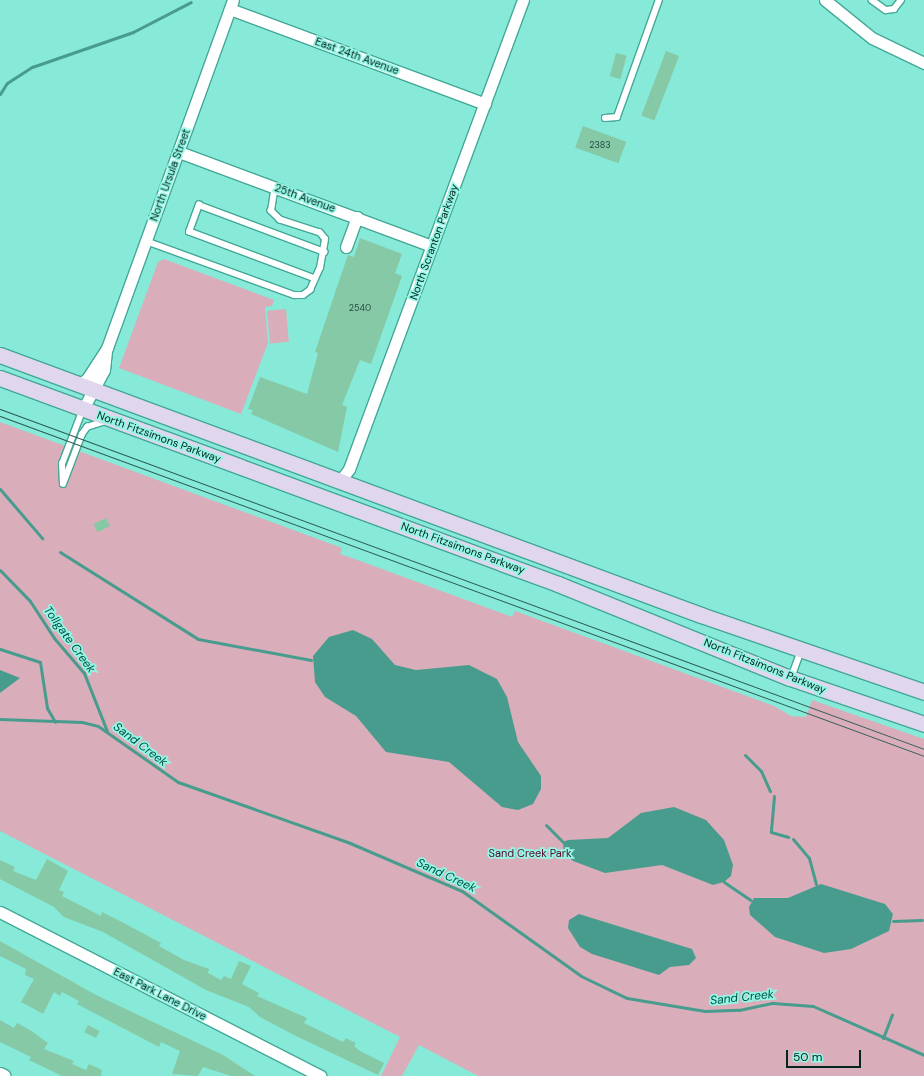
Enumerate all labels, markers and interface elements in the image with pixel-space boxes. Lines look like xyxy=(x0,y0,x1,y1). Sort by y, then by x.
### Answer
street label: East 24th Avenue xyxy=(313,35,401,77)
street label: North Ursula Street xyxy=(147,127,193,223)
house number: 2383 xyxy=(589,140,611,150)
street label: 25th Avenue xyxy=(273,181,337,215)
street label: North Scranton Parkway xyxy=(407,182,461,302)
house number: 2540 xyxy=(349,303,371,313)
street label: North Fitzsimons Parkway xyxy=(95,408,223,466)
street label: North Fitzsimons Parkway xyxy=(399,519,527,577)
water label: Tollgate Creek xyxy=(40,604,98,676)
street label: North Fitzsimons Parkway xyxy=(702,635,828,697)
water label: Sand Creek xyxy=(110,720,170,770)
park label: Sand Creek Park xyxy=(489,846,571,860)
water label: Sand Creek xyxy=(414,856,478,896)
street label: East Park Lane Drive xyxy=(111,965,209,1023)
water label: Sand Creek xyxy=(709,987,775,1009)
scale bar xyxy=(788,1042,863,1068)
text: 50 m xyxy=(793,1049,822,1065)

